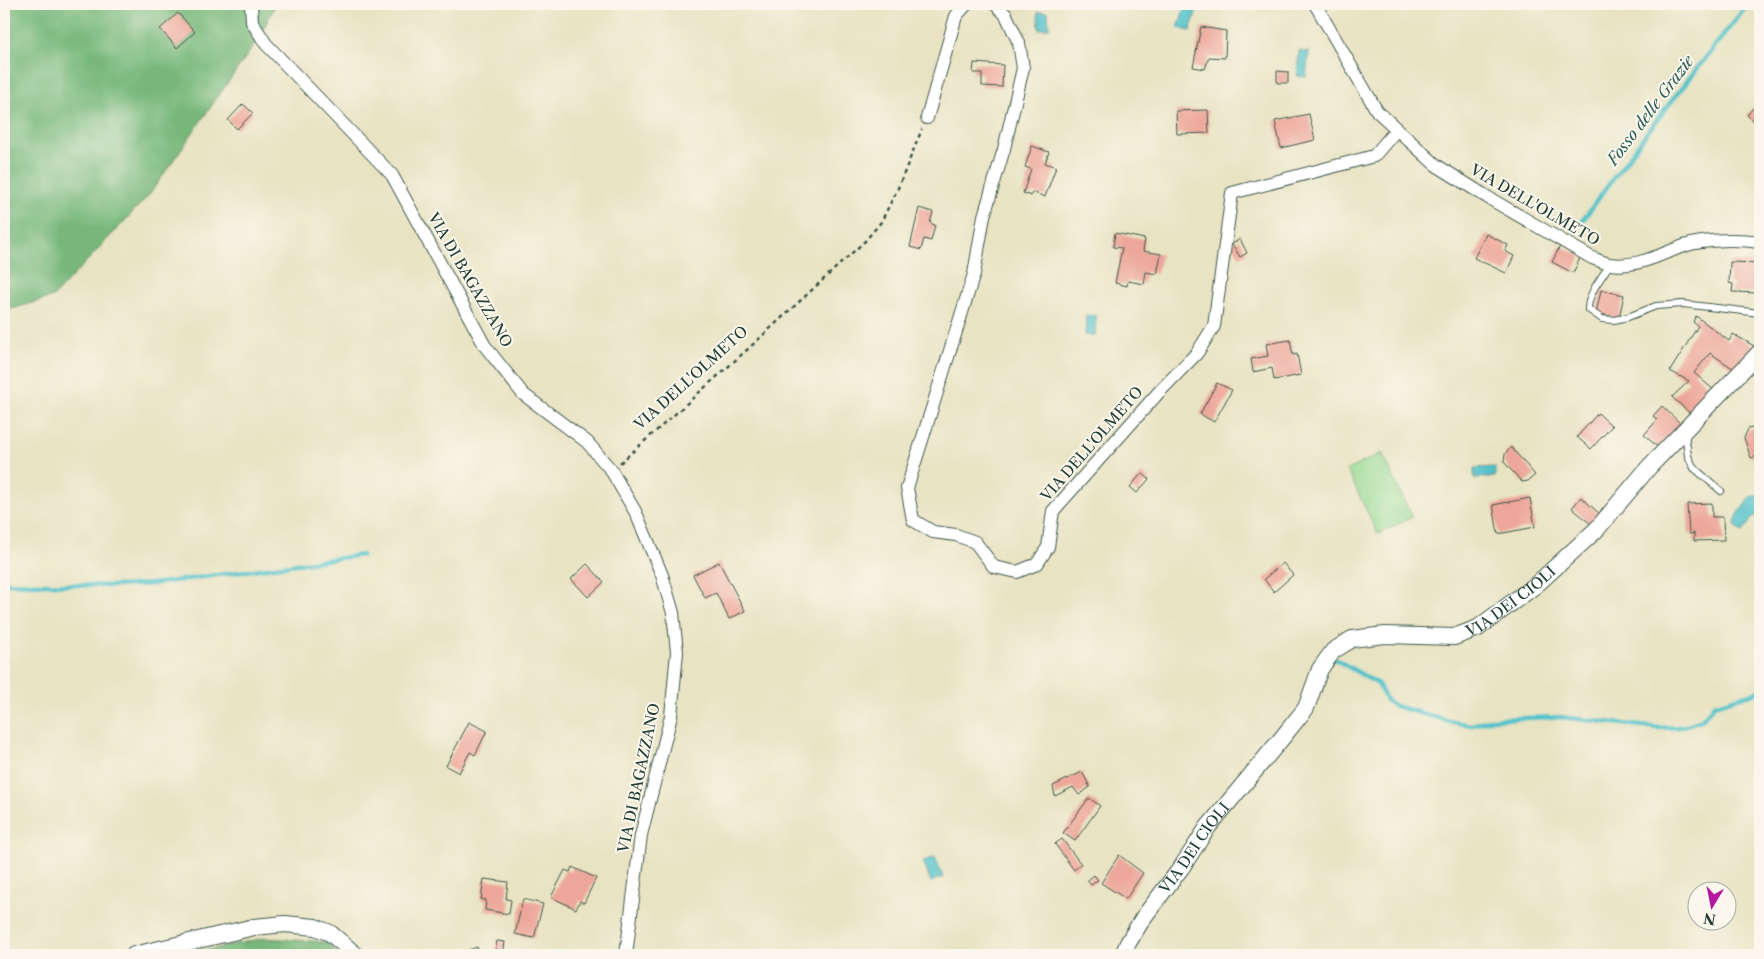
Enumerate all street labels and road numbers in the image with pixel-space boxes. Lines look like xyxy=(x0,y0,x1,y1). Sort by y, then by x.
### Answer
street label: VIA DELL'OLMETO xyxy=(1466,159,1603,249)
street label: VIA DI BAGAZZANO xyxy=(424,208,517,351)
street label: VIA DELL'OLMETO xyxy=(629,322,751,434)
street label: VIA DELL'OLMETO xyxy=(1036,382,1147,506)
street label: VIA DEI CIOLI xyxy=(1462,562,1559,641)
street label: VIA DI BAGAZZANO xyxy=(613,701,664,855)
street label: VIA DEI CIOLI xyxy=(1154,798,1233,898)

